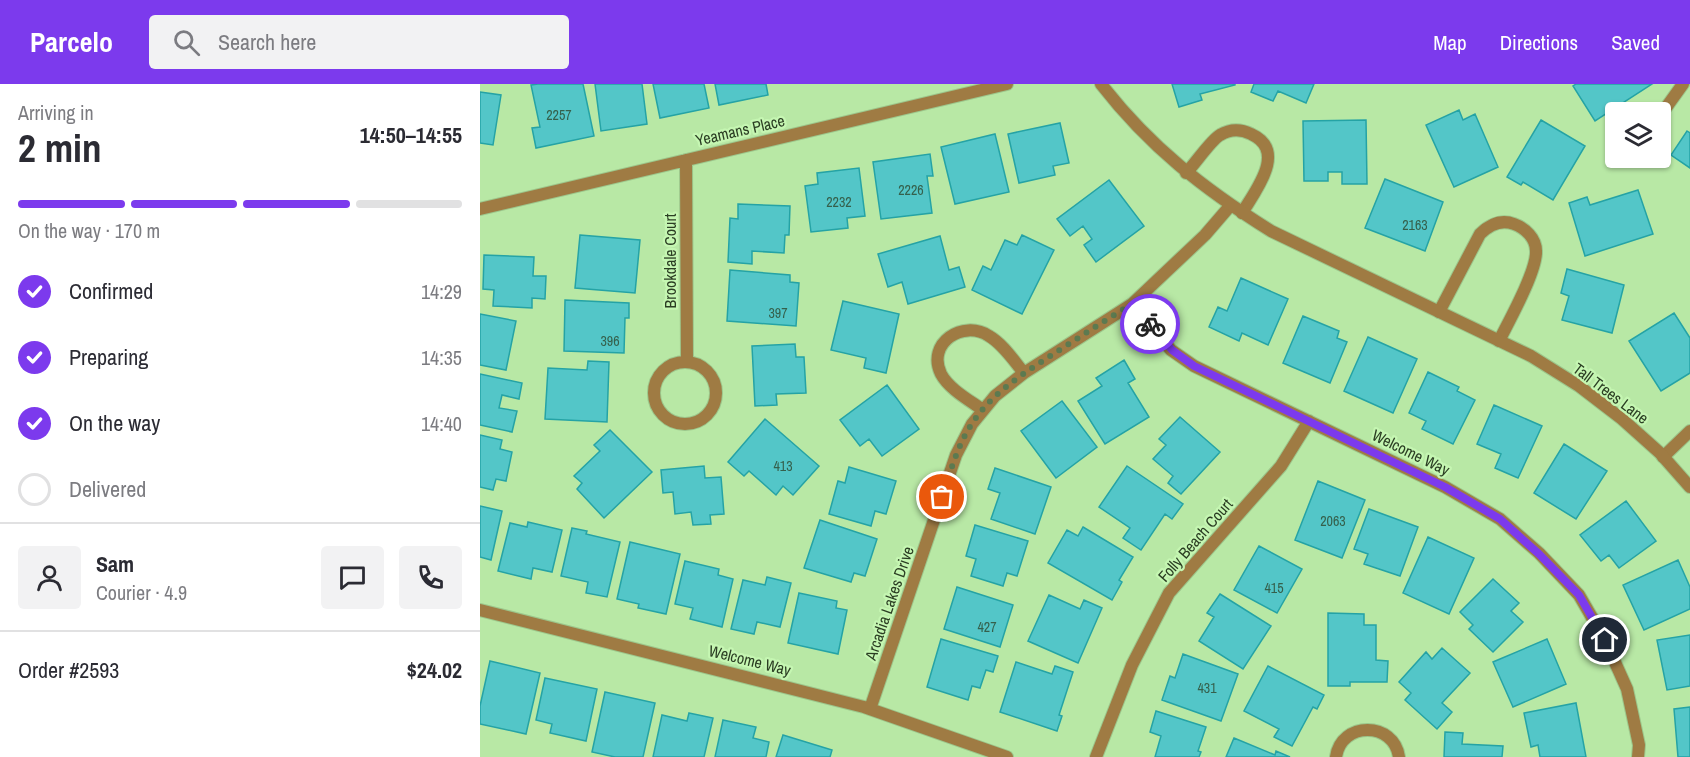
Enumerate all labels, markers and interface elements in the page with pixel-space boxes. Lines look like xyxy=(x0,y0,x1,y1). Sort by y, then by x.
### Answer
search box xyxy=(149,15,569,69)
text: Parcelo xyxy=(30,23,113,61)
icon: search xyxy=(170,26,203,59)
text: Search here xyxy=(218,27,316,57)
text: Map xyxy=(1433,28,1467,57)
text: Directions xyxy=(1500,28,1578,57)
text: Saved xyxy=(1611,28,1660,57)
text: Arriving in xyxy=(18,99,94,126)
map controls xyxy=(1605,102,1671,168)
button: layers xyxy=(1605,102,1671,168)
house number: 2257 xyxy=(546,106,572,124)
street label: Yeamans Place xyxy=(693,109,787,151)
text: 14:50–14:55 xyxy=(360,120,462,150)
text: 2 min xyxy=(18,122,102,174)
house number: 2226 xyxy=(898,181,924,199)
house number: 2232 xyxy=(826,193,852,211)
street label: Brookdale Court xyxy=(659,213,681,308)
house number: 2163 xyxy=(1402,216,1428,234)
text: On the way · 170 m xyxy=(18,217,160,244)
icon: check xyxy=(18,275,51,308)
text: Confirmed xyxy=(69,276,153,306)
text: 14:29 xyxy=(421,278,462,305)
courier xyxy=(1120,294,1180,354)
house number: 397 xyxy=(768,304,788,322)
icon: bike xyxy=(1134,308,1167,341)
house number: 396 xyxy=(600,332,620,350)
icon: check xyxy=(18,341,51,374)
text: Preparing xyxy=(69,342,148,372)
text: 14:35 xyxy=(421,344,462,371)
street label: Tall Trees Lane xyxy=(1569,357,1653,429)
icon: check xyxy=(18,407,51,440)
text: On the way xyxy=(69,408,160,438)
text: 14:40 xyxy=(421,410,462,437)
street label: Welcome Way xyxy=(1368,424,1454,480)
house number: 413 xyxy=(773,457,793,475)
pin xyxy=(916,471,967,522)
text: Delivered xyxy=(69,474,146,504)
icon: bag xyxy=(925,480,958,513)
street label: Folly Beach Court xyxy=(1153,493,1238,586)
house number: 2063 xyxy=(1320,512,1346,530)
street label: Arcadia Lakes Drive xyxy=(859,543,919,664)
button: person xyxy=(18,546,81,609)
button: chat xyxy=(321,546,384,609)
button: phone xyxy=(399,546,462,609)
text: Sam xyxy=(96,549,134,579)
text: Courier · 4.9 xyxy=(96,579,187,606)
house number: 415 xyxy=(1264,579,1284,597)
pin xyxy=(1579,614,1630,665)
house number: 427 xyxy=(977,618,997,636)
icon: home xyxy=(1588,623,1621,656)
street label: Welcome Way xyxy=(707,639,794,681)
text: Order #2593 xyxy=(18,655,119,685)
text: $24.02 xyxy=(407,655,462,685)
house number: 431 xyxy=(1197,679,1217,697)

